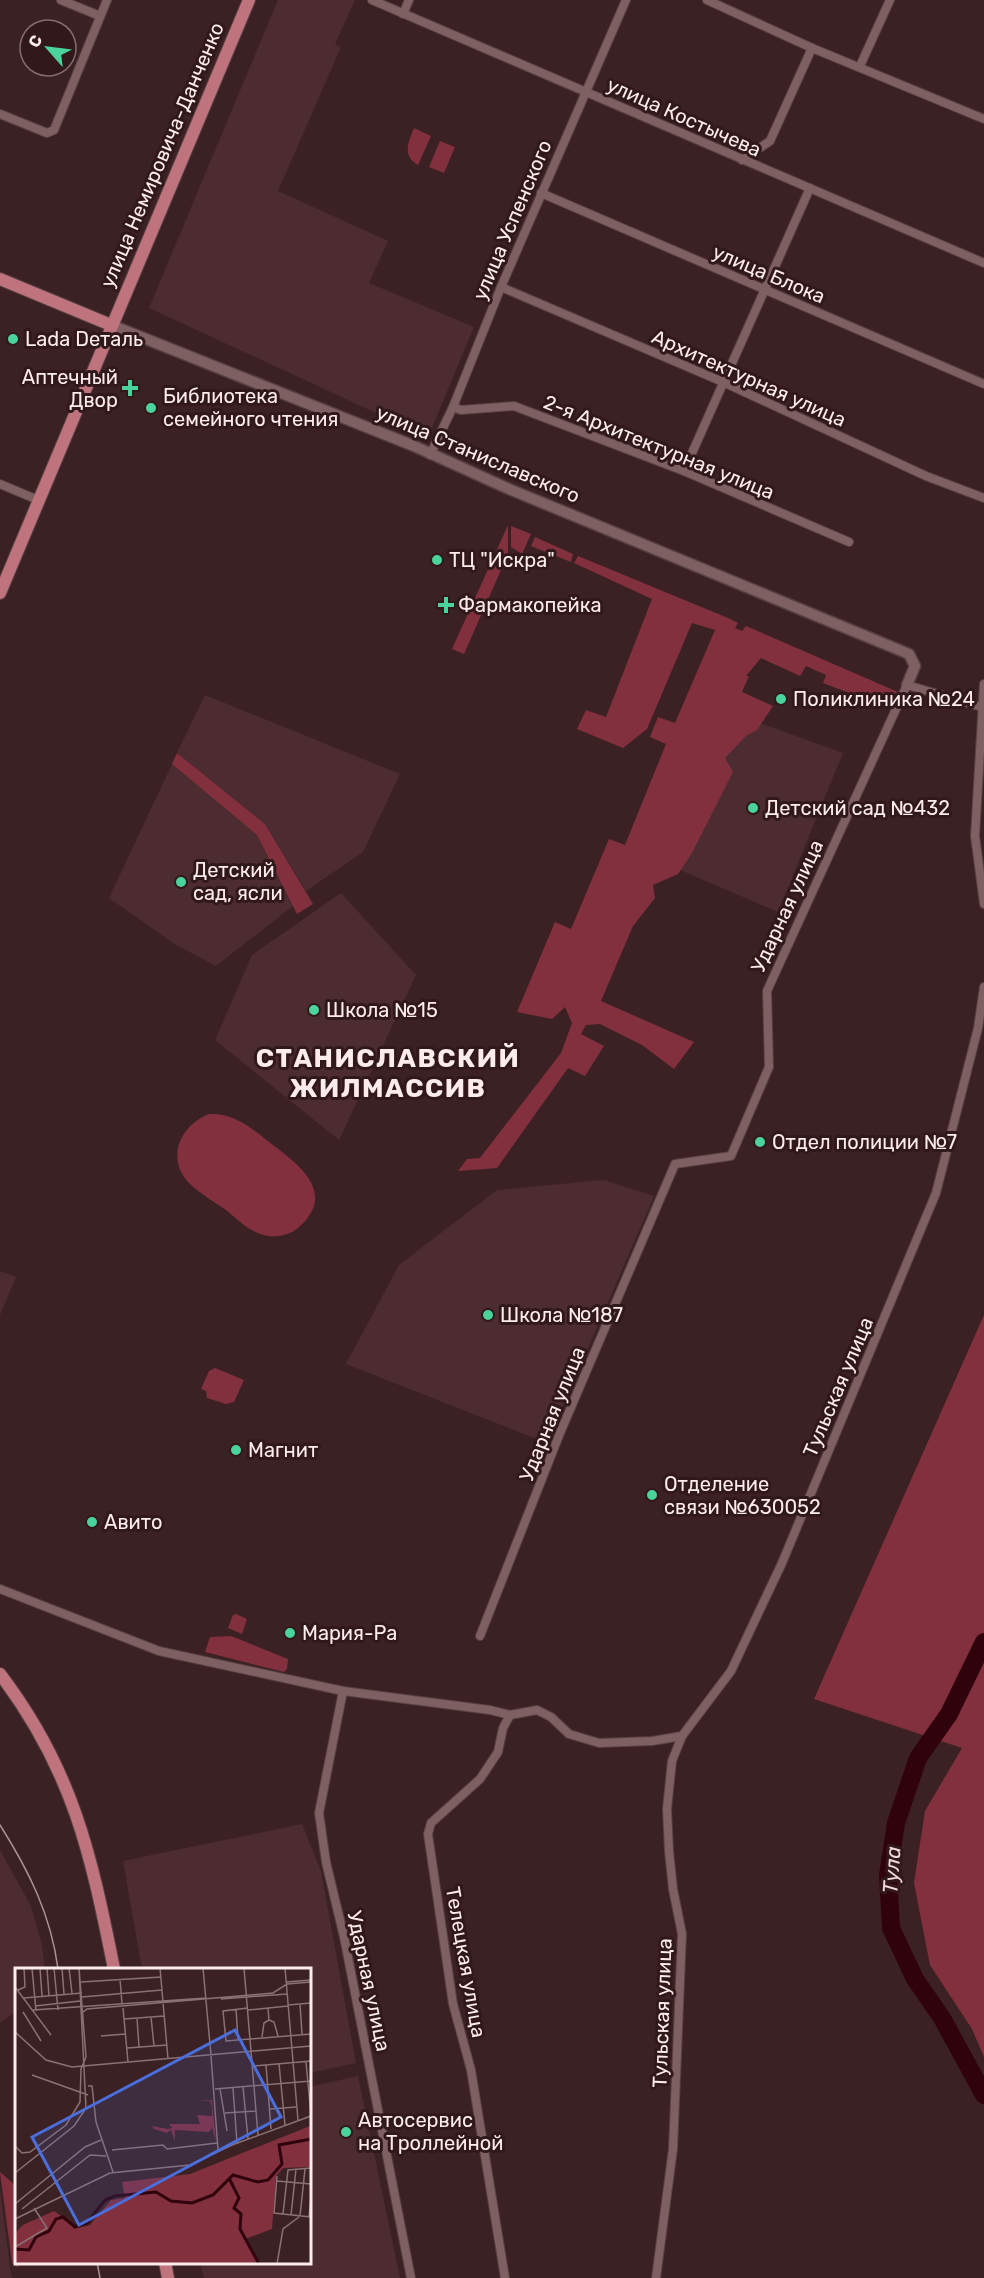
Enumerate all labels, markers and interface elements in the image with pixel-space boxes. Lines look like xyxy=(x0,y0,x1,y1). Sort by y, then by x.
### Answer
north arrow xyxy=(18,18,78,78)
street label: улица Немировича-Данченко xyxy=(95,19,229,291)
text: С xyxy=(24,32,46,51)
street label: улица Костычева xyxy=(603,72,765,162)
street label: улица Успенского xyxy=(467,136,557,304)
street label: улица Блока xyxy=(709,239,829,309)
street label: Архитектурная улица xyxy=(648,324,850,432)
place label: Lada Dеталь xyxy=(25,327,143,351)
marker: Lada Dеталь xyxy=(6,332,20,346)
place label: Аптечный Двор xyxy=(22,365,118,412)
marker: Аптечный Двор xyxy=(123,381,137,395)
place label: Библиотека семейного чтения xyxy=(163,384,338,431)
street label: 2-я Архитектурная улица xyxy=(540,390,778,504)
street label: улица Станиславского xyxy=(373,400,583,508)
marker: Библиотека семейного чтения xyxy=(144,401,158,415)
place label: ТЦ "Искра" xyxy=(449,548,555,572)
marker: ТЦ "Искра" xyxy=(430,553,444,567)
place label: Фармакопейка xyxy=(458,593,601,617)
marker: Фармакопейка xyxy=(439,598,453,612)
place label: Поликлиника №24 xyxy=(793,687,975,711)
marker: Поликлиника №24 xyxy=(774,692,788,706)
place label: Детский сад №432 xyxy=(765,796,950,820)
marker: Детский сад №432 xyxy=(746,801,760,815)
street label: Ударная улица xyxy=(746,836,828,976)
place label: Детский сад, ясли xyxy=(193,858,283,905)
marker: Детский сад, ясли xyxy=(174,875,188,889)
place label: Школа №15 xyxy=(326,998,438,1022)
marker: Школа №15 xyxy=(307,1003,321,1017)
district label: СТАНИСЛАВСКИЙ ЖИЛМАССИВ xyxy=(256,1043,520,1104)
place label: Отдел полиции №7 xyxy=(772,1130,957,1154)
marker: Отдел полиции №7 xyxy=(753,1135,767,1149)
place label: Школа №187 xyxy=(500,1303,623,1327)
marker: Школа №187 xyxy=(481,1308,495,1322)
street label: Тульская улица xyxy=(798,1313,878,1461)
street label: Ударная улица xyxy=(514,1343,590,1485)
place label: Магнит xyxy=(248,1438,318,1462)
marker: Магнит xyxy=(229,1443,243,1457)
place label: Отделение связи №630052 xyxy=(664,1472,821,1519)
marker: Отделение связи №630052 xyxy=(645,1488,659,1502)
place label: Авито xyxy=(104,1510,163,1534)
marker: Авито xyxy=(85,1515,99,1529)
place label: Мария-Ра xyxy=(302,1621,397,1645)
marker: Мария-Ра xyxy=(283,1626,297,1640)
water label: Тула xyxy=(877,1845,906,1895)
street label: Телецкая улица xyxy=(441,1885,491,2039)
street label: Ударная улица xyxy=(342,1908,396,2054)
street label: Тульская улица xyxy=(647,1938,677,2088)
inset map xyxy=(15,1968,310,2263)
place label: Автосервис на Троллейной xyxy=(358,2108,503,2155)
marker: Автосервис на Троллейной xyxy=(339,2125,353,2139)

